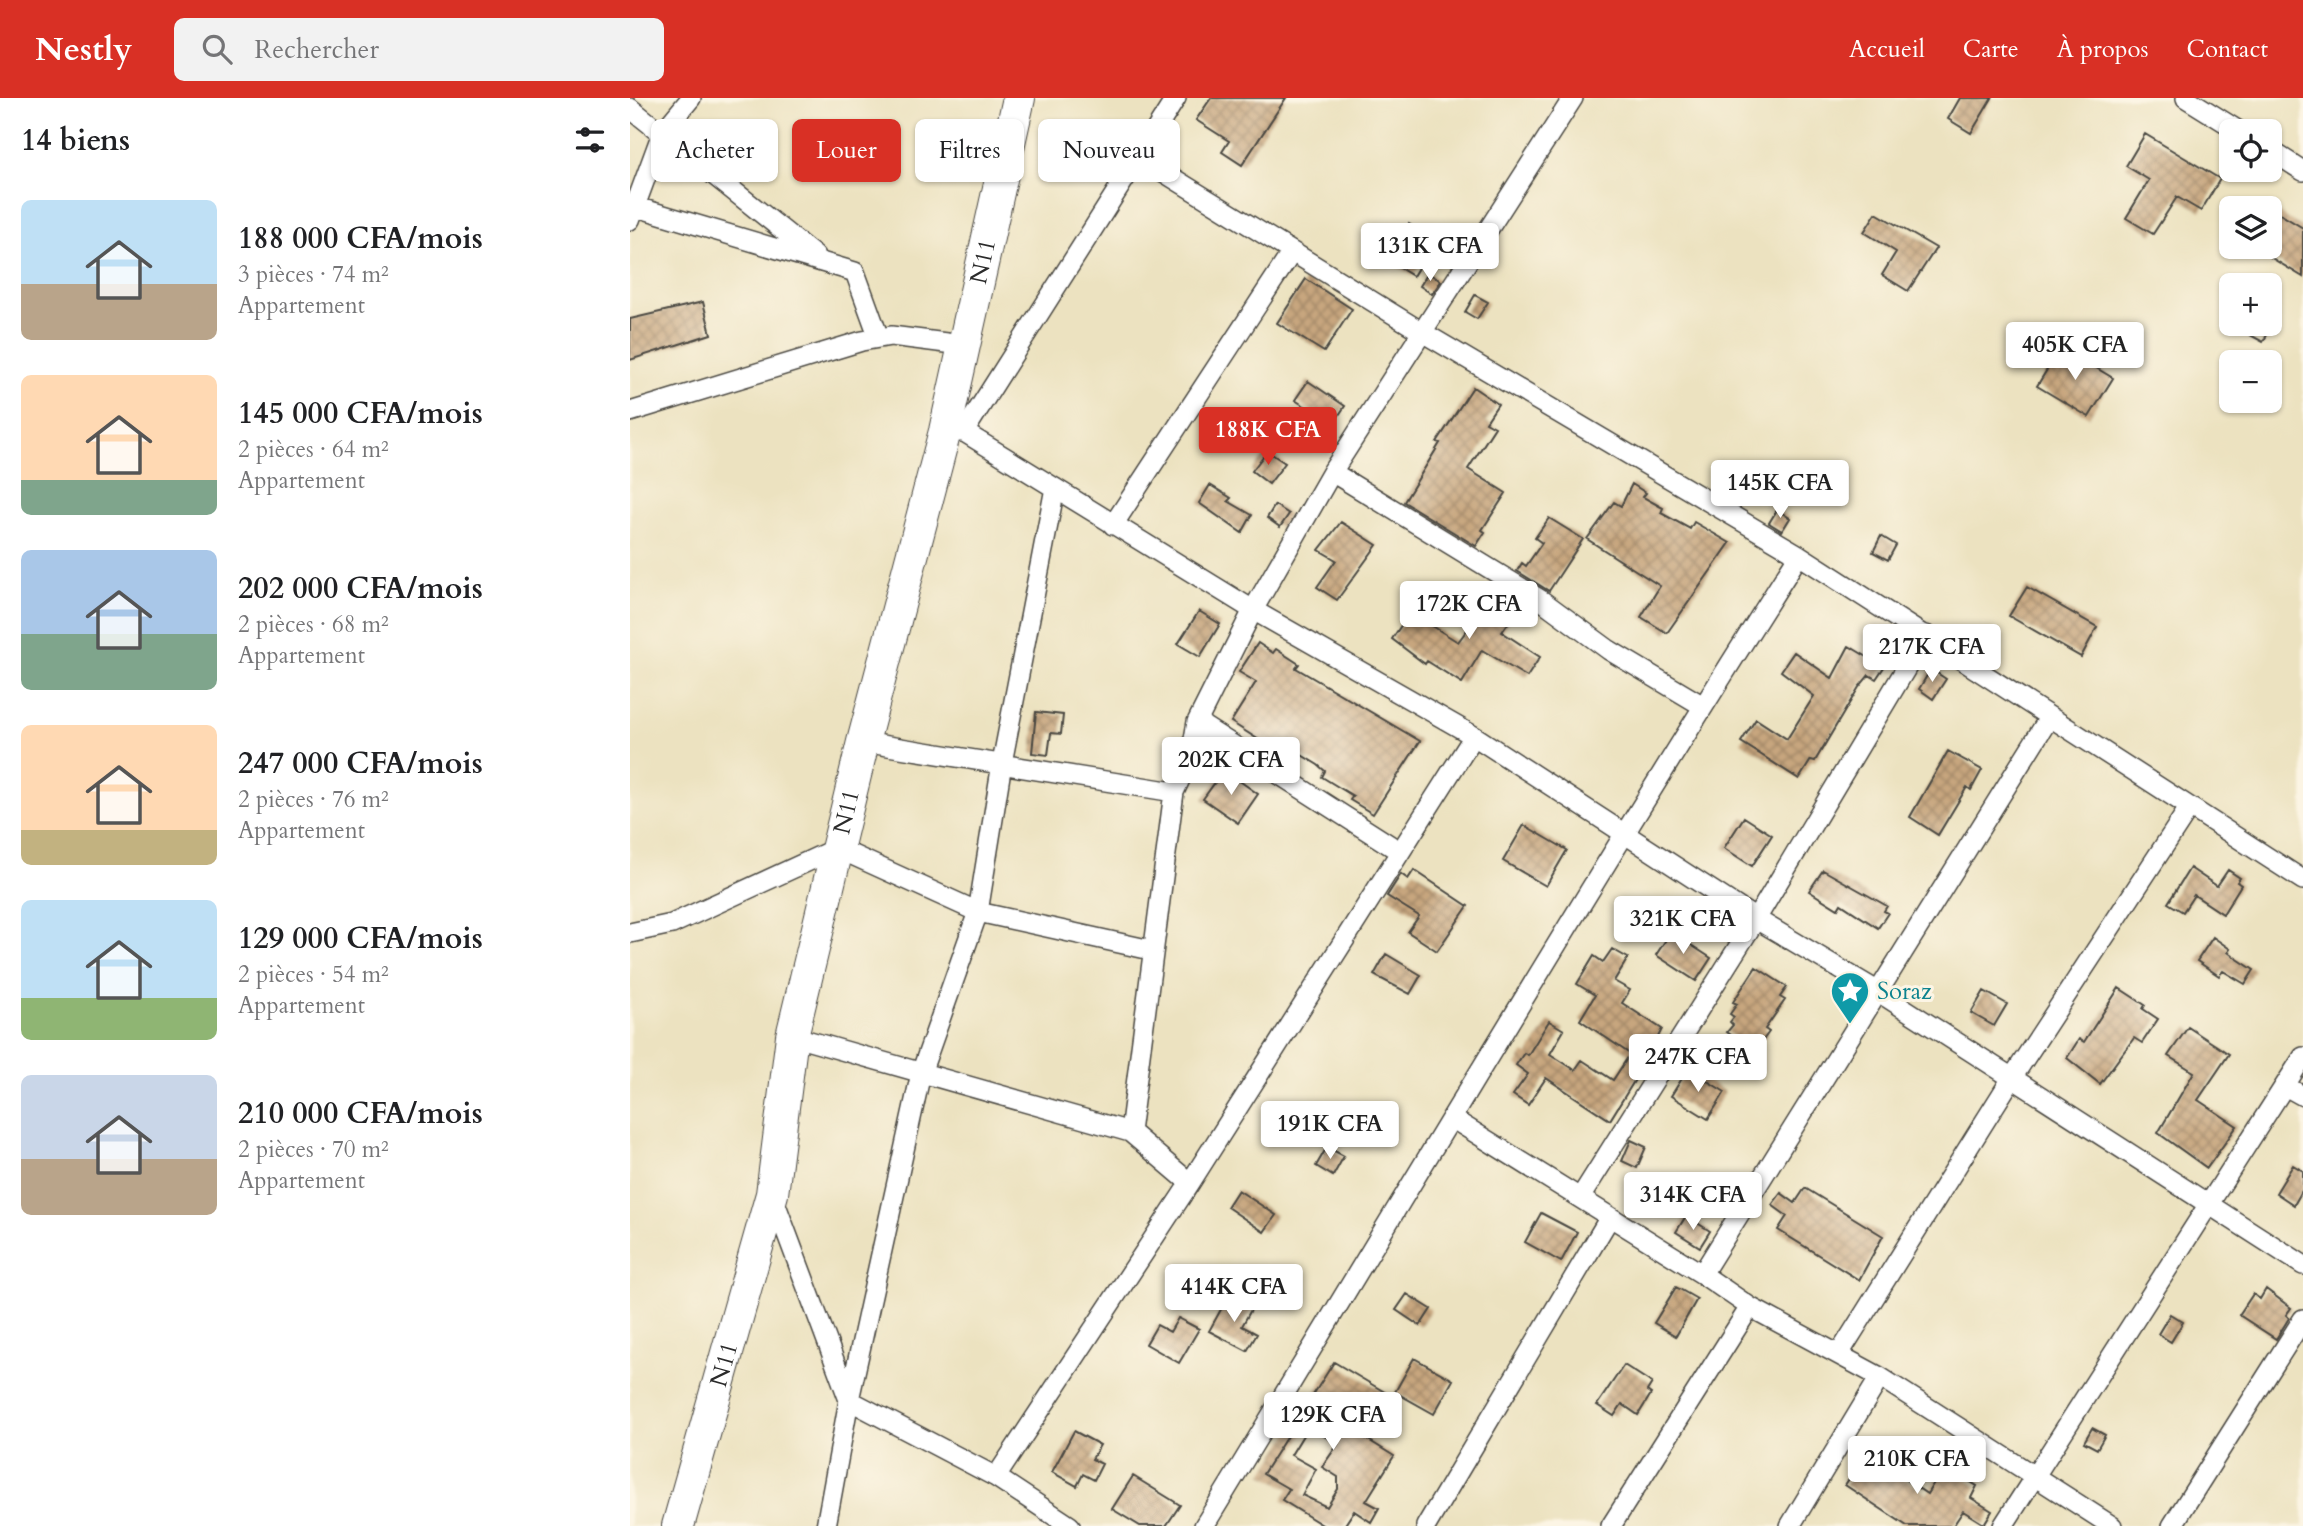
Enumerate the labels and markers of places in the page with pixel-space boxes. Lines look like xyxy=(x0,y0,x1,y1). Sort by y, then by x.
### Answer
pin: 131K CFA xyxy=(1358,223,1502,283)
pin: 405K CFA xyxy=(2003,322,2147,382)
pin: 188K CFA xyxy=(1196,408,1340,467)
pin: 145K CFA xyxy=(1708,460,1852,520)
pin: 172K CFA xyxy=(1397,582,1541,641)
pin: 217K CFA xyxy=(1860,624,2004,684)
pin: 202K CFA xyxy=(1159,738,1303,797)
pin: 321K CFA xyxy=(1611,896,1755,956)
place icon: Soraz xyxy=(1829,970,1871,1025)
place label: Soraz xyxy=(1877,975,1932,1008)
pin: 247K CFA xyxy=(1626,1034,1770,1094)
pin: 191K CFA xyxy=(1258,1102,1402,1161)
pin: 314K CFA xyxy=(1621,1172,1765,1232)
pin: 414K CFA xyxy=(1162,1264,1306,1324)
pin: 129K CFA xyxy=(1261,1392,1405,1452)
pin: 210K CFA xyxy=(1845,1436,1989,1496)

